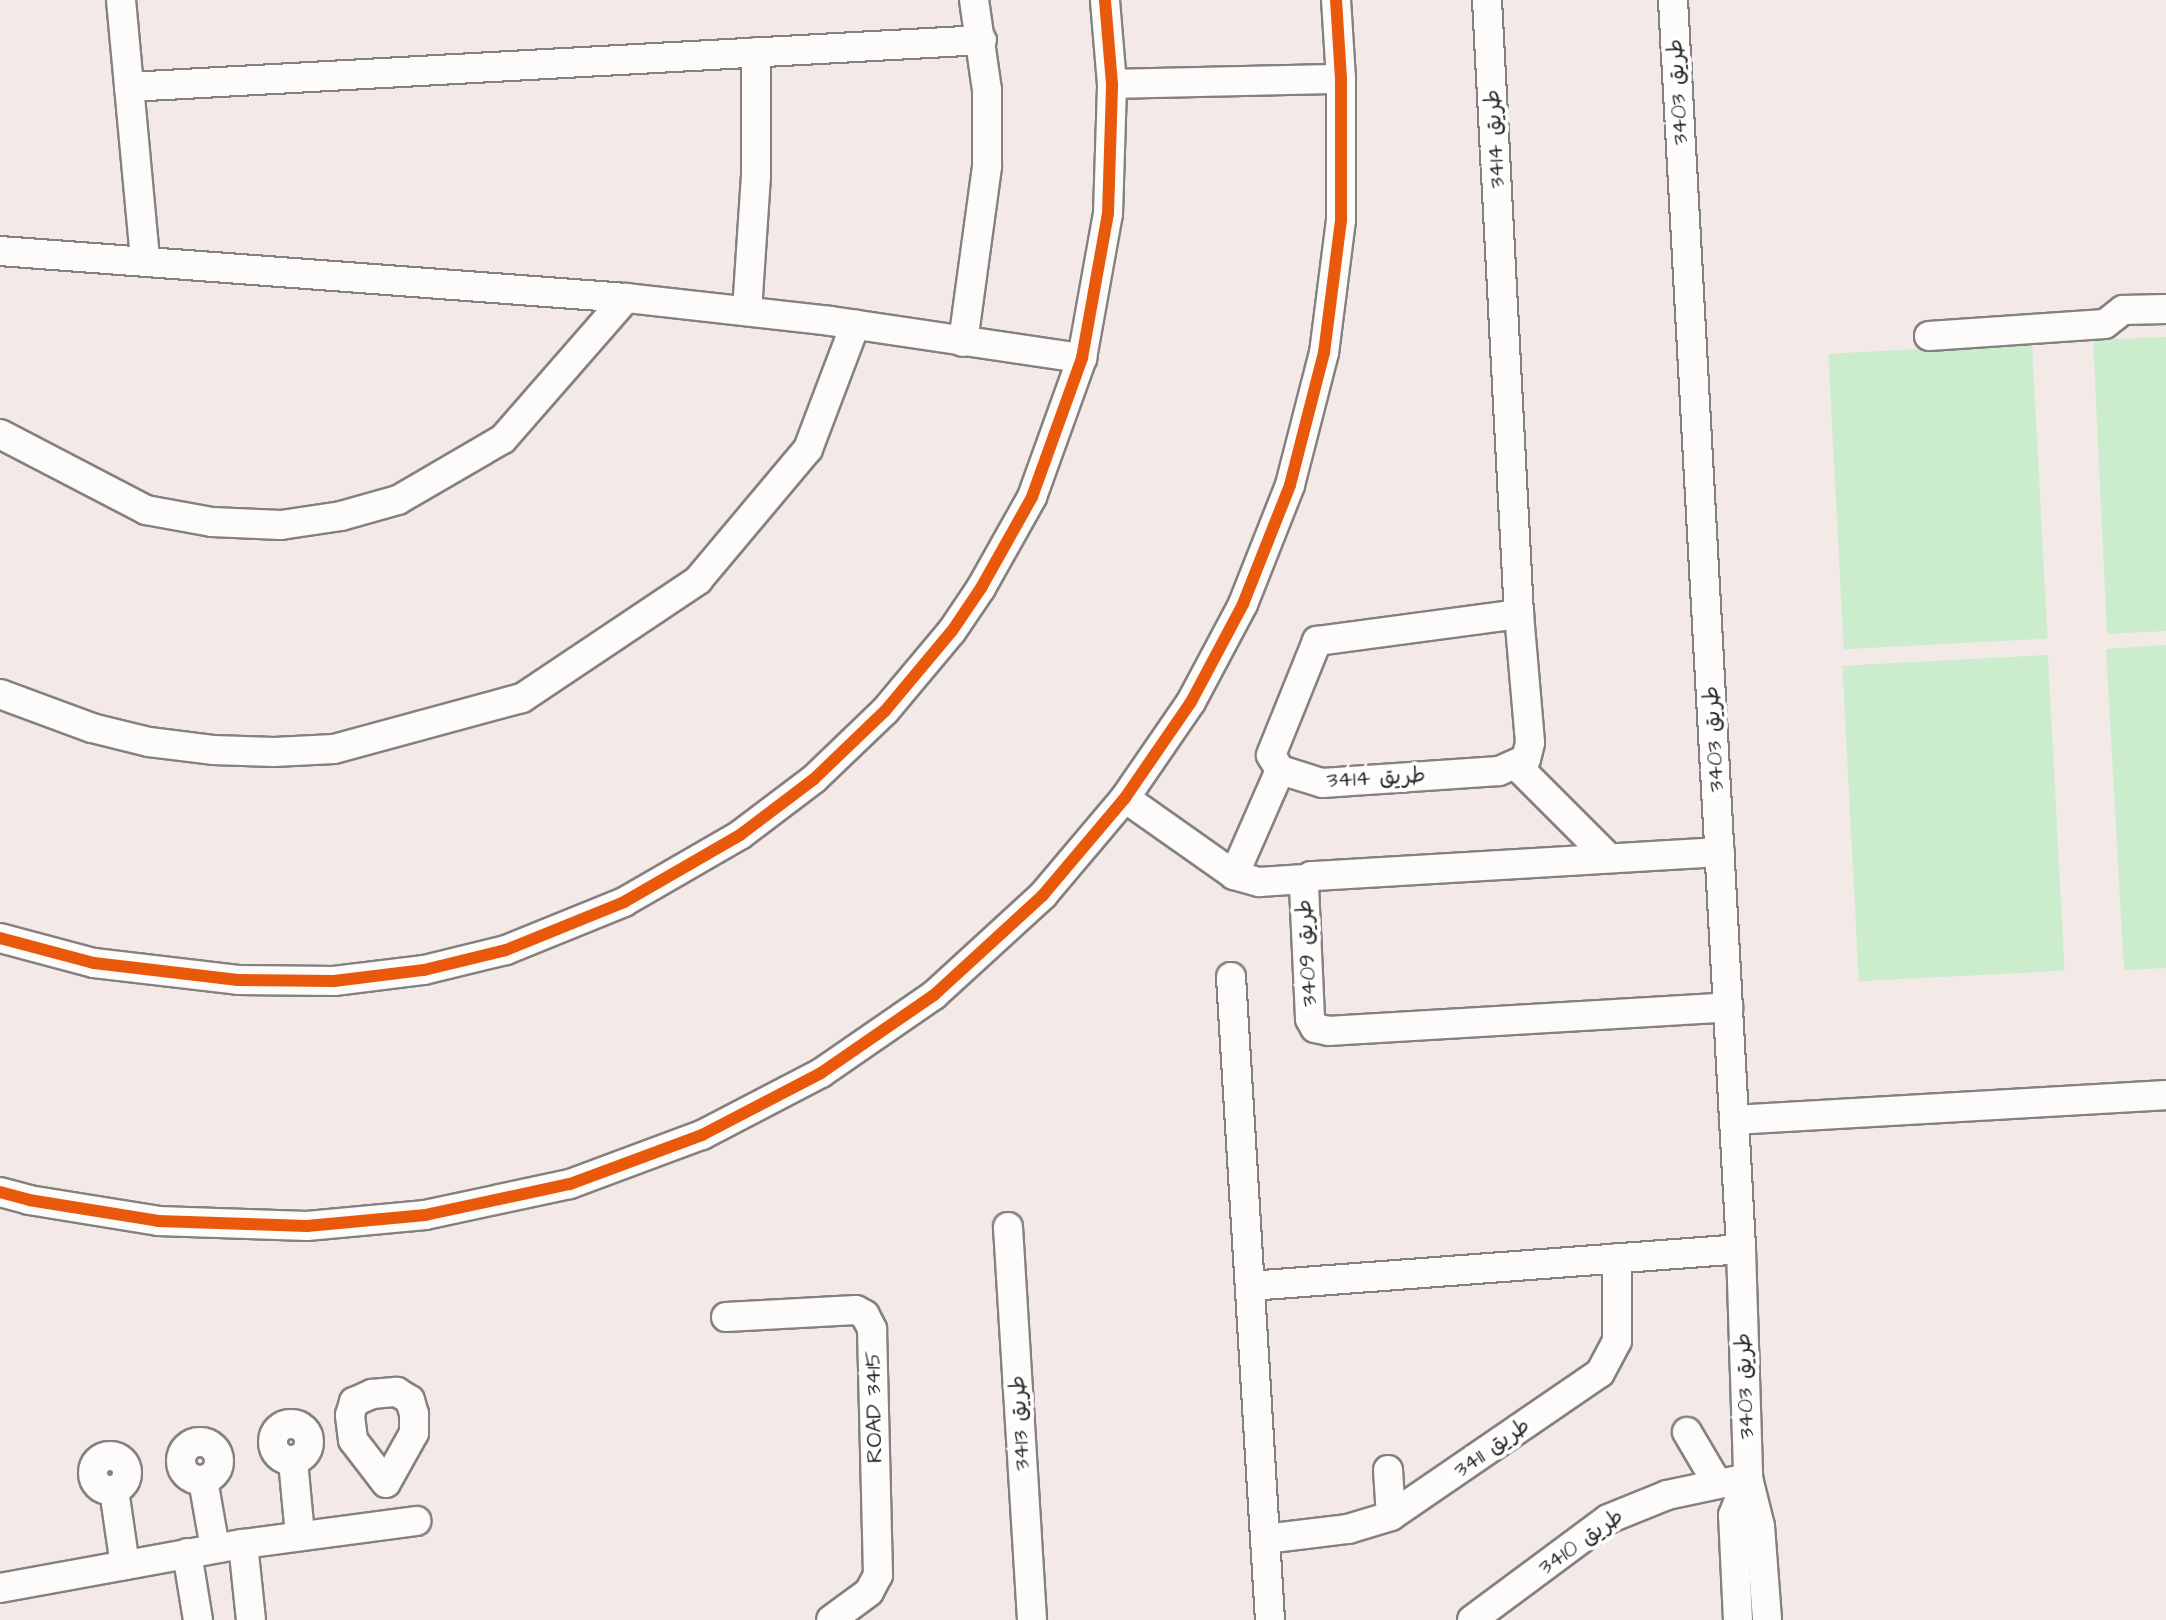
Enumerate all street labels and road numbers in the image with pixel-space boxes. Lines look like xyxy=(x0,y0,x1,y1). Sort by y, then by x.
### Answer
street label: طريق 3403 xyxy=(1662,38,1694,146)
street label: طريق 3414 xyxy=(1479,89,1511,189)
street label: طريق 3403 xyxy=(1698,685,1730,793)
street label: طريق 3414 xyxy=(1326,762,1426,794)
street label: طريق 3409 xyxy=(1291,899,1323,1007)
street label: طريق 3403 xyxy=(1730,1332,1760,1440)
street label: ROAD 3415 xyxy=(860,1351,888,1463)
street label: طريق 3413 xyxy=(1004,1375,1036,1471)
street label: طريق 3411 xyxy=(1449,1412,1535,1484)
street label: طريق 3410 xyxy=(1533,1503,1629,1581)

